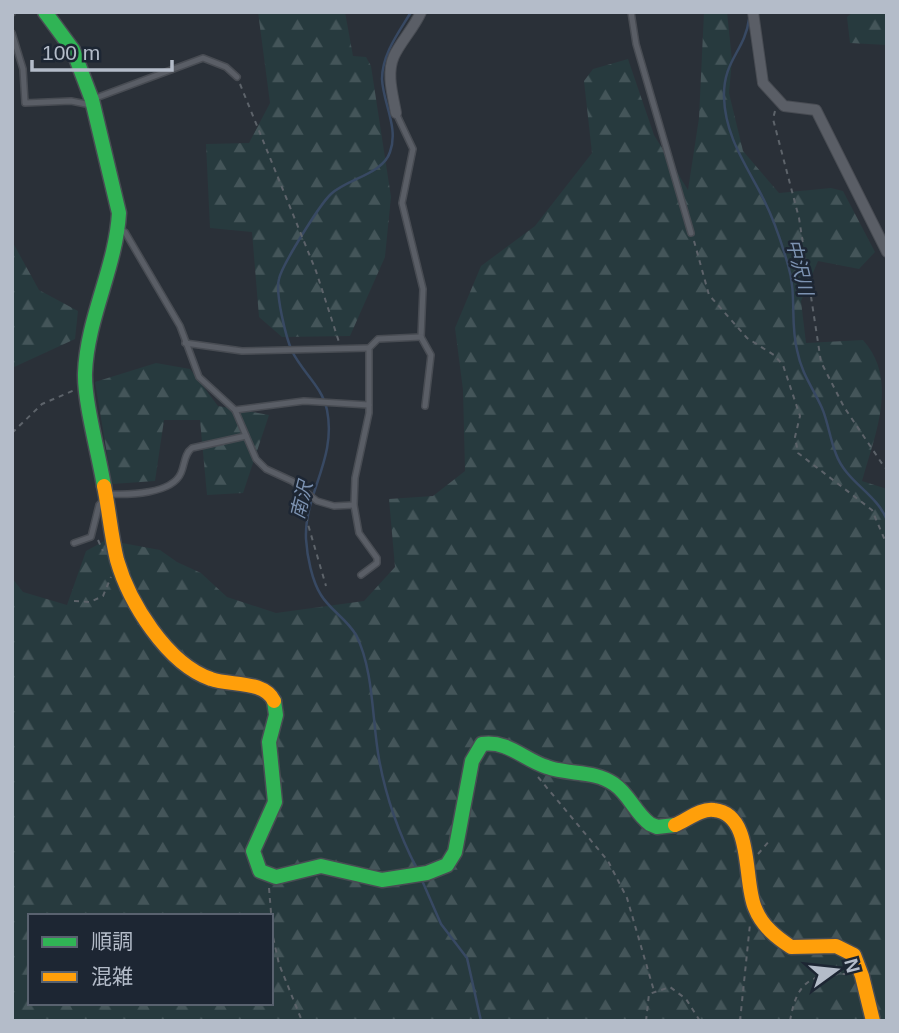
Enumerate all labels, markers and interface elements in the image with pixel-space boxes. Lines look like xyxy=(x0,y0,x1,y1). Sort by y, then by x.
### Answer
scale bar xyxy=(32,28,172,72)
text: 100 m xyxy=(42,41,100,64)
water label: 中沢川 xyxy=(782,237,817,299)
water label: 南沢 xyxy=(287,476,317,521)
legend xyxy=(28,914,273,1005)
text: 順調 xyxy=(91,930,133,953)
north arrow xyxy=(801,935,871,1005)
text: N xyxy=(840,956,864,975)
text: 混雑 xyxy=(91,965,133,988)

